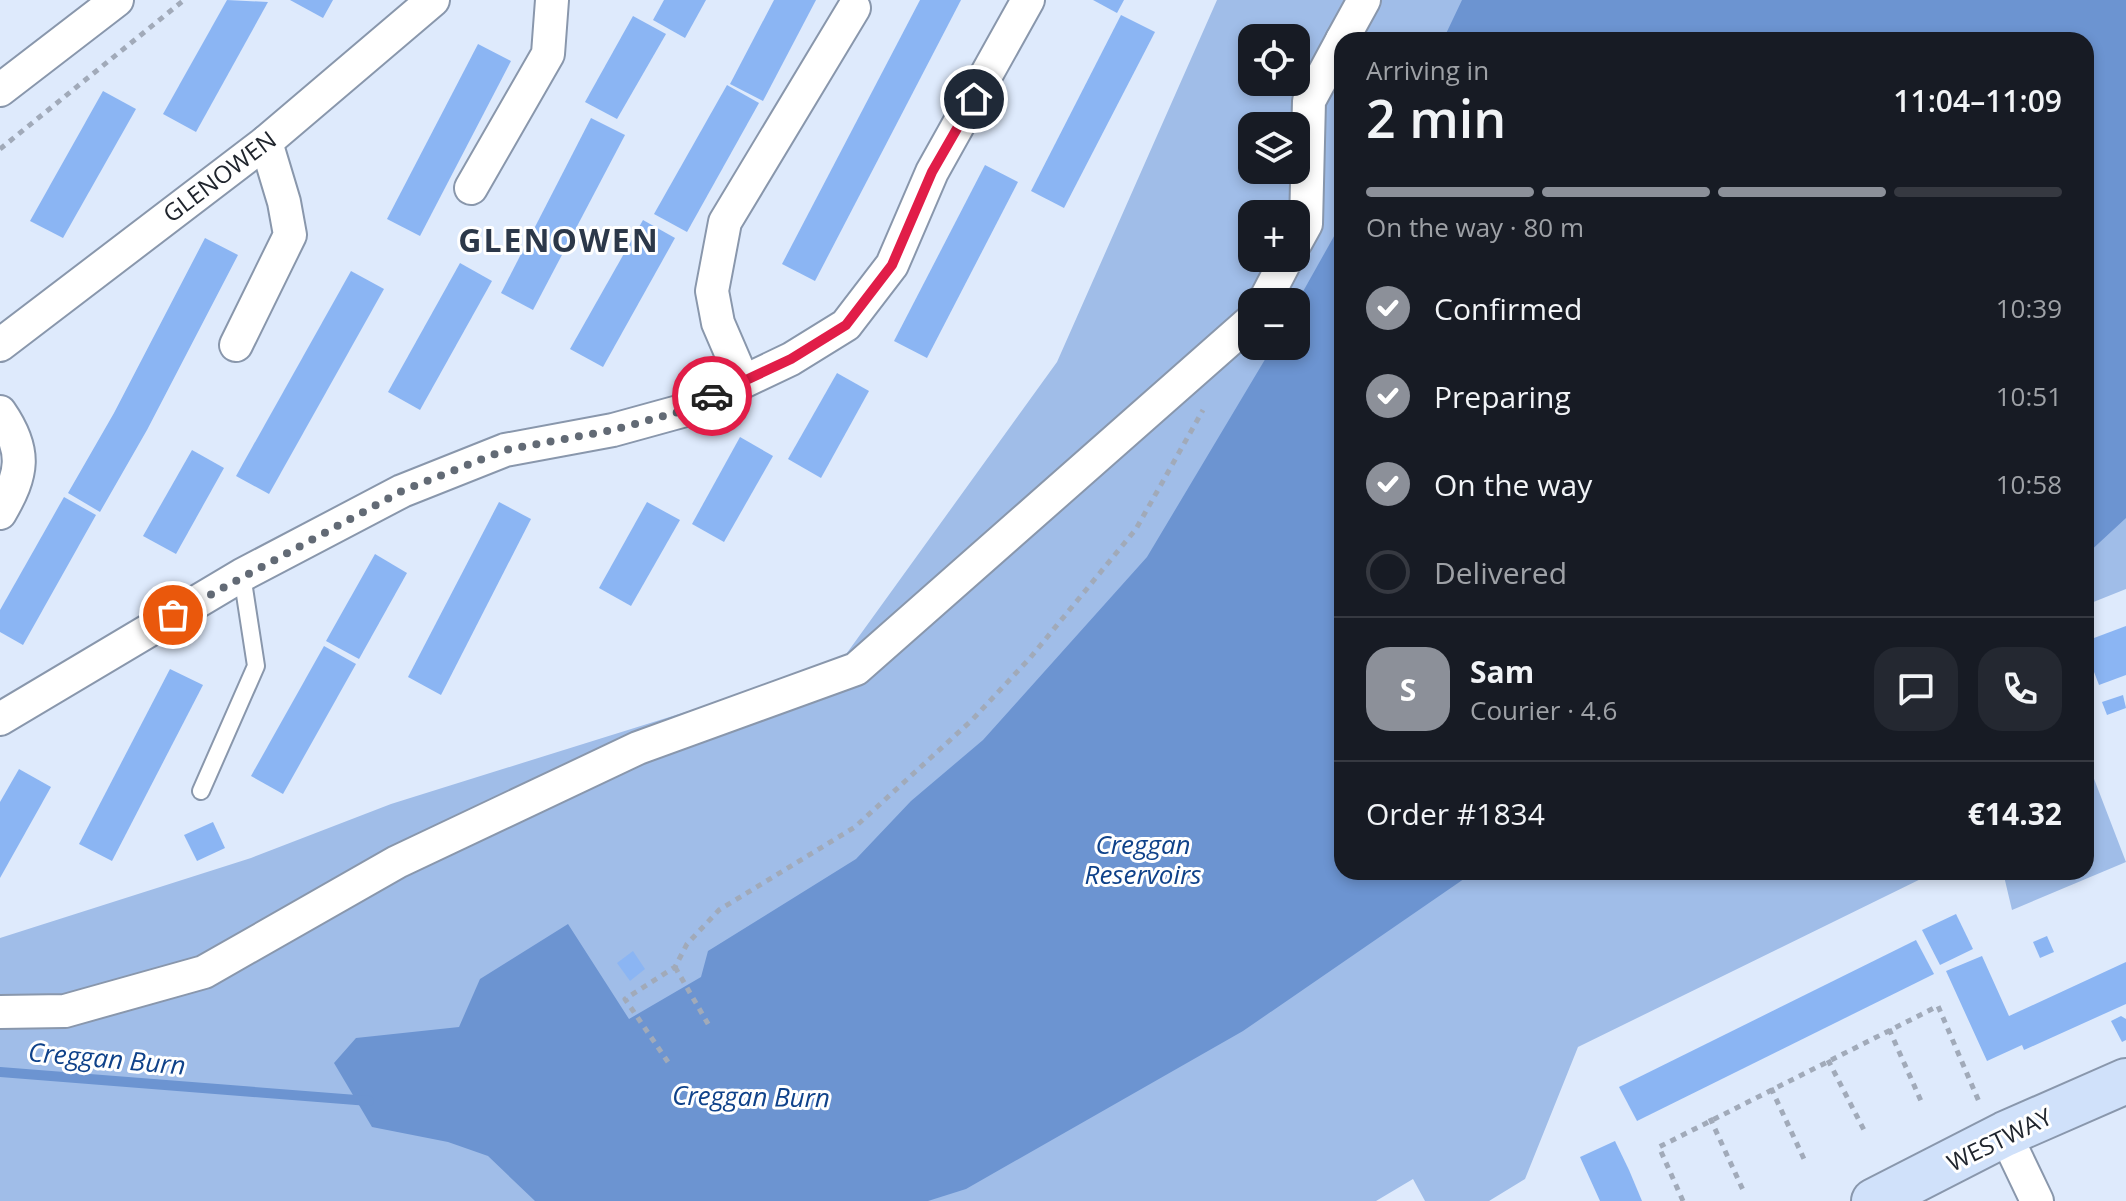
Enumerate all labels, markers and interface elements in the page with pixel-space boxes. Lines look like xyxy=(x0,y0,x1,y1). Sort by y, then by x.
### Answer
map controls xyxy=(1238,24,1310,360)
button: locate xyxy=(1238,24,1310,96)
text: Arriving in xyxy=(1366,52,1489,88)
pin xyxy=(940,65,1008,133)
icon: home xyxy=(952,77,996,121)
text: 11:04–11:09 xyxy=(1893,80,2062,121)
text: 2 min xyxy=(1366,82,1506,153)
button: layers xyxy=(1238,112,1310,184)
street label: GLENOWEN xyxy=(156,123,282,229)
button: + xyxy=(1238,200,1310,272)
text: On the way · 80 m xyxy=(1366,209,1584,245)
district label: GLENOWEN xyxy=(458,218,660,261)
icon: check xyxy=(1366,286,1410,330)
button: − xyxy=(1238,288,1310,360)
text: Confirmed xyxy=(1434,288,1582,329)
text: 10:39 xyxy=(1996,290,2062,326)
courier xyxy=(672,356,752,436)
icon: car xyxy=(690,374,734,418)
icon: check xyxy=(1366,374,1410,418)
text: Preparing xyxy=(1434,376,1571,417)
text: 10:51 xyxy=(1996,378,2062,414)
icon: check xyxy=(1366,462,1410,506)
text: On the way xyxy=(1434,464,1592,505)
text: 10:58 xyxy=(1996,466,2062,502)
text: Delivered xyxy=(1434,552,1567,593)
pin xyxy=(139,581,207,649)
icon: bag xyxy=(151,593,195,637)
button: chat xyxy=(1874,647,1958,731)
button: phone xyxy=(1978,647,2062,731)
text: Sam xyxy=(1470,651,1534,692)
text: S xyxy=(1400,669,1416,710)
text: Courier · 4.6 xyxy=(1470,692,1617,728)
text: Order #1834 xyxy=(1366,793,1545,834)
text: €14.32 xyxy=(1968,793,2062,834)
water label: Creggan Reservoirs xyxy=(1085,826,1201,892)
water label: Creggan Burn xyxy=(27,1033,187,1083)
water label: Creggan Burn xyxy=(672,1077,830,1115)
street label: WESTWAY xyxy=(1941,1099,2057,1179)

